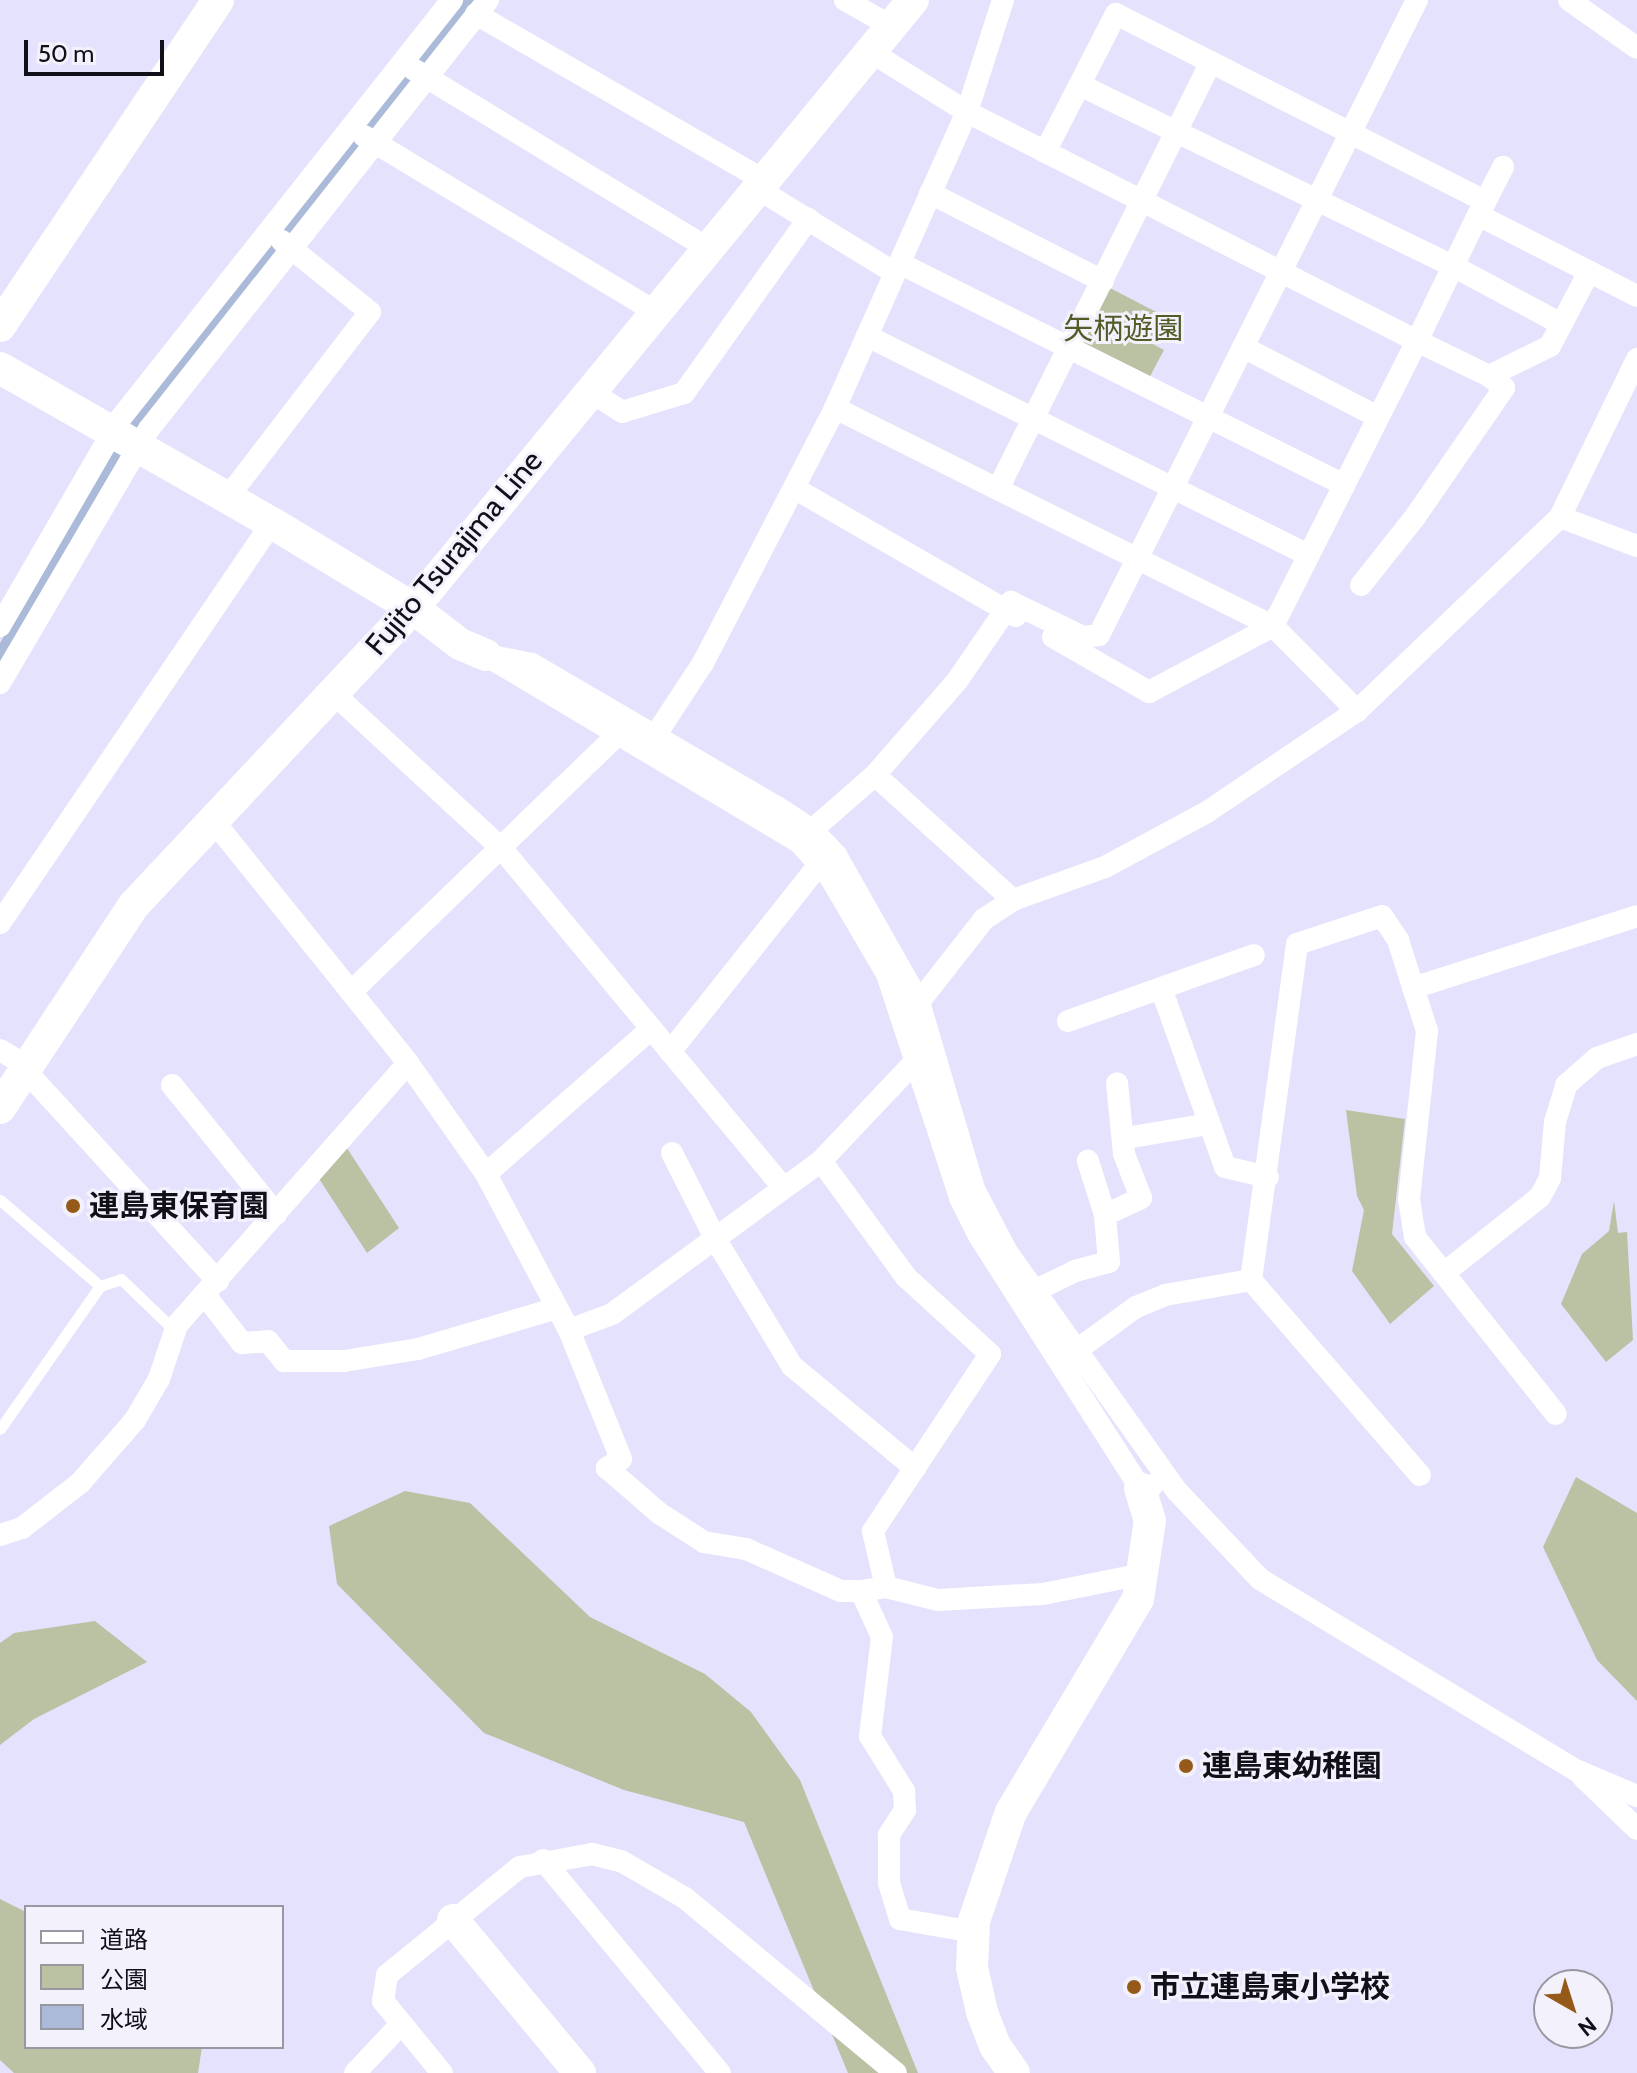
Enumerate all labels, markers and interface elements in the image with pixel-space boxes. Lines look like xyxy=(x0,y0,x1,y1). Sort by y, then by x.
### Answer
scale bar xyxy=(28,24,168,74)
text: 50 m xyxy=(38,39,94,68)
park label: 矢柄遊園 xyxy=(1063,311,1183,347)
street label: Fujito Tsurajima Line xyxy=(358,443,550,663)
place label: 連島東保育園 xyxy=(89,1188,269,1224)
marker: 連島東保育園 xyxy=(64,1197,82,1215)
place label: 連島東幼稚園 xyxy=(1202,1748,1382,1784)
marker: 連島東幼稚園 xyxy=(1177,1757,1195,1775)
legend xyxy=(24,1905,284,2049)
text: 道路 xyxy=(100,1925,148,1954)
text: 公園 xyxy=(100,1965,148,1994)
place label: 市立連島東小学校 xyxy=(1150,1969,1390,2005)
north arrow xyxy=(1533,1969,1613,2049)
marker: 市立連島東小学校 xyxy=(1125,1978,1143,1996)
text: 水域 xyxy=(100,2005,148,2034)
text: N xyxy=(1573,2011,1602,2042)

